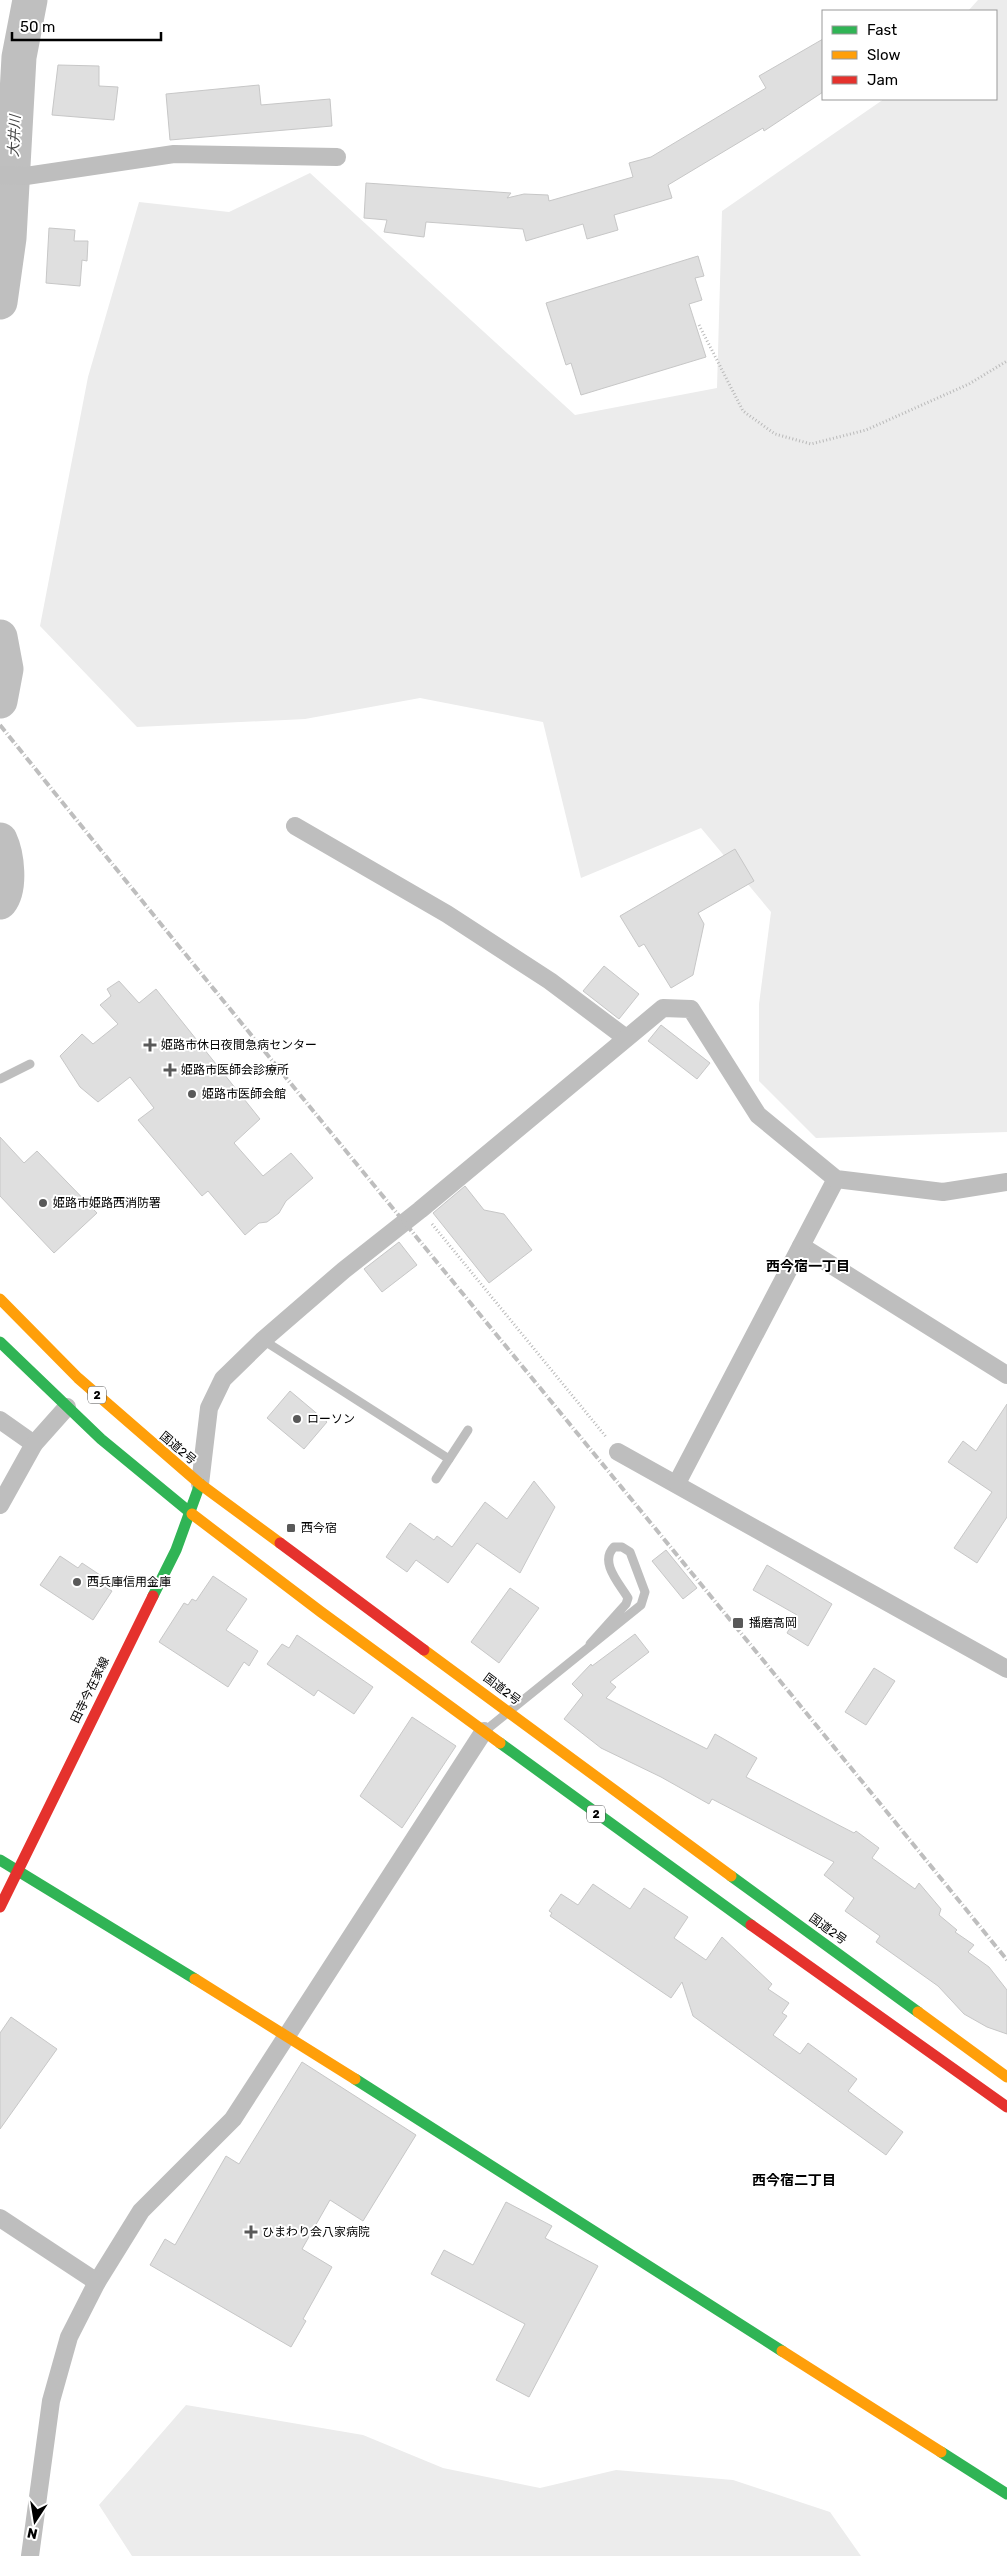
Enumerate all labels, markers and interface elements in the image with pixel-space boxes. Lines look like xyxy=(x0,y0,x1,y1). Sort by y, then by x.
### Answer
scale bar xyxy=(12,10,161,42)
legend xyxy=(822,10,997,100)
text: 50 m xyxy=(20,18,55,36)
text: Fast xyxy=(867,21,897,39)
text: Slow xyxy=(867,46,900,64)
text: Jam xyxy=(867,71,898,89)
water label: 大井川 xyxy=(5,113,24,157)
marker: 姫路市休日夜間急病センター xyxy=(143,1038,157,1052)
place label: 姫路市休日夜間急病センター xyxy=(161,1038,317,1052)
marker: 姫路市医師会診療所 xyxy=(163,1063,177,1077)
place label: 姫路市医師会診療所 xyxy=(181,1063,289,1077)
place label: 姫路市医師会館 xyxy=(202,1087,286,1101)
marker: 姫路市医師会館 xyxy=(186,1088,198,1100)
place label: 姫路市姫路西消防署 xyxy=(53,1196,161,1210)
marker: 姫路市姫路西消防署 xyxy=(37,1197,49,1209)
district label: 西今宿一丁目 xyxy=(766,1258,850,1275)
road number: 2 xyxy=(88,1386,106,1404)
place label: ローソン xyxy=(307,1412,355,1426)
marker: ローソン xyxy=(291,1413,303,1425)
street label: 国道2号 xyxy=(157,1429,199,1467)
place label: 西今宿 xyxy=(301,1521,337,1535)
marker: 西今宿 xyxy=(285,1522,297,1534)
place label: 西兵庫信用金庫 xyxy=(87,1575,171,1589)
marker: 西兵庫信用金庫 xyxy=(71,1576,83,1588)
marker: 播磨高岡 xyxy=(731,1616,745,1630)
place label: 播磨高岡 xyxy=(749,1616,797,1630)
street label: 田寺今在家線 xyxy=(68,1655,112,1725)
street label: 国道2号 xyxy=(481,1670,523,1708)
road number: 2 xyxy=(587,1806,605,1822)
street label: 国道2号 xyxy=(806,1911,850,1947)
district label: 西今宿二丁目 xyxy=(752,2172,836,2189)
marker: ひまわり会八家病院 xyxy=(244,2225,258,2239)
place label: ひまわり会八家病院 xyxy=(262,2225,370,2239)
north arrow xyxy=(10,2496,60,2546)
text: N xyxy=(26,2524,39,2543)

